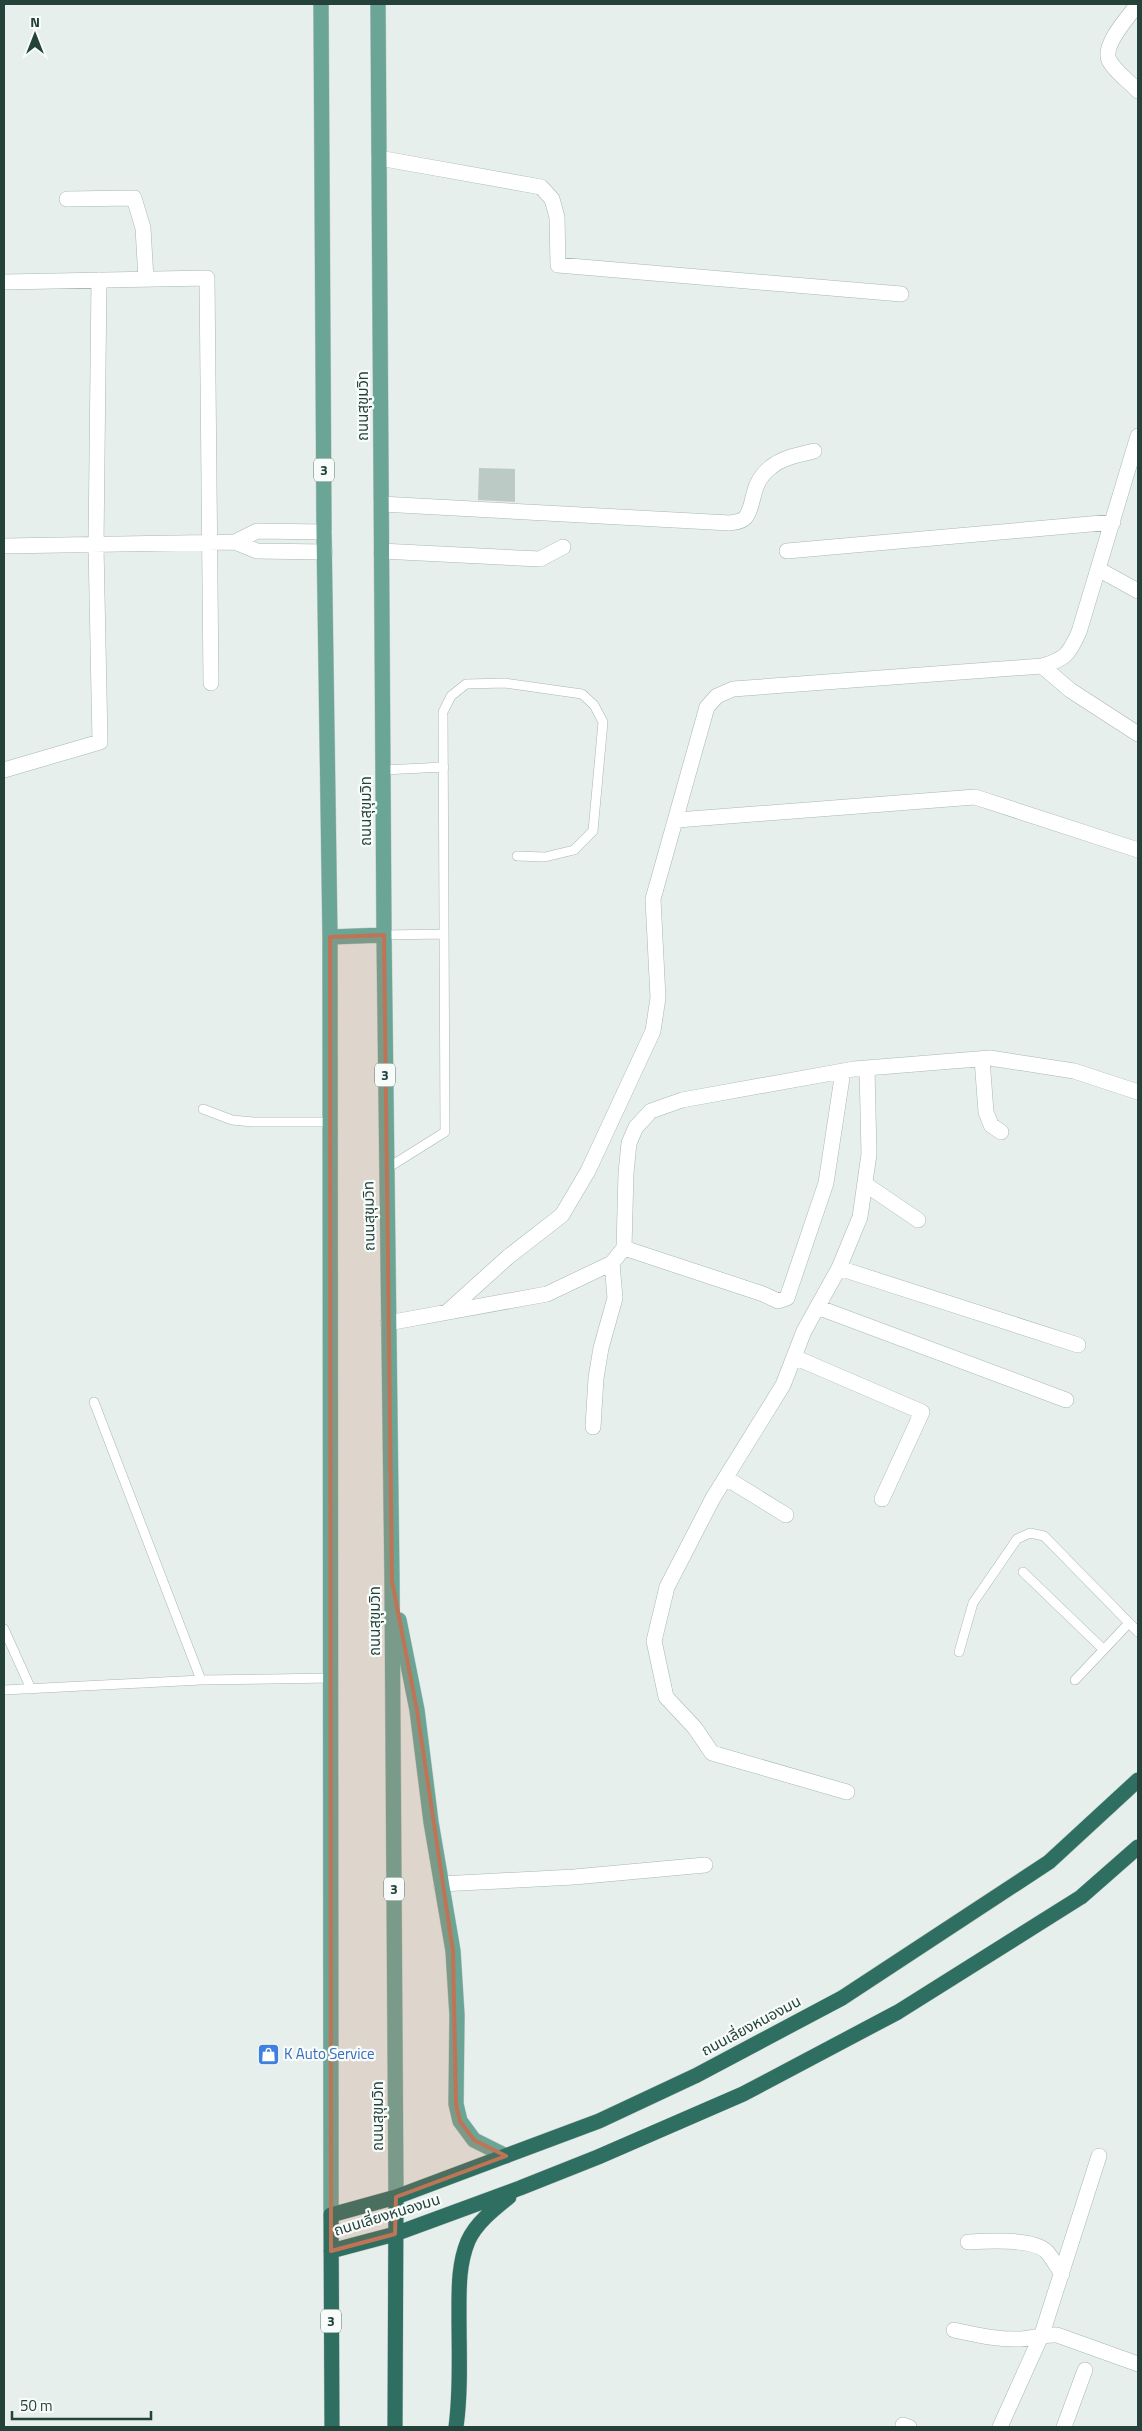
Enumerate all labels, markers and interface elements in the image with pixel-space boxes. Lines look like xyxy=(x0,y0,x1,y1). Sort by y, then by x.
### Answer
north arrow xyxy=(10,10,60,60)
text: N xyxy=(30,11,40,32)
street label: ถนนสุขุมวิท xyxy=(351,371,374,441)
road number: 3 xyxy=(314,458,334,482)
street label: ถนนสุขุมวิท xyxy=(354,776,377,846)
road number: 3 xyxy=(375,1064,395,1086)
street label: ถนนสุขุมวิท xyxy=(356,1181,381,1251)
street label: ถนนสุขุมวิท xyxy=(363,1586,386,1656)
road number: 3 xyxy=(384,1878,404,1900)
street label: ถนนเลี่ยงหนองมน xyxy=(697,1990,805,2062)
shop icon: K Auto Service xyxy=(256,2042,280,2066)
place label: K Auto Service xyxy=(284,2042,375,2065)
street label: ถนนสุขุมวิท xyxy=(366,2081,389,2151)
street label: ถนนเลี่ยงหนองมน xyxy=(331,2187,443,2242)
road number: 3 xyxy=(321,2310,341,2332)
scale bar xyxy=(12,2388,151,2420)
text: 50 m xyxy=(20,2394,53,2417)

